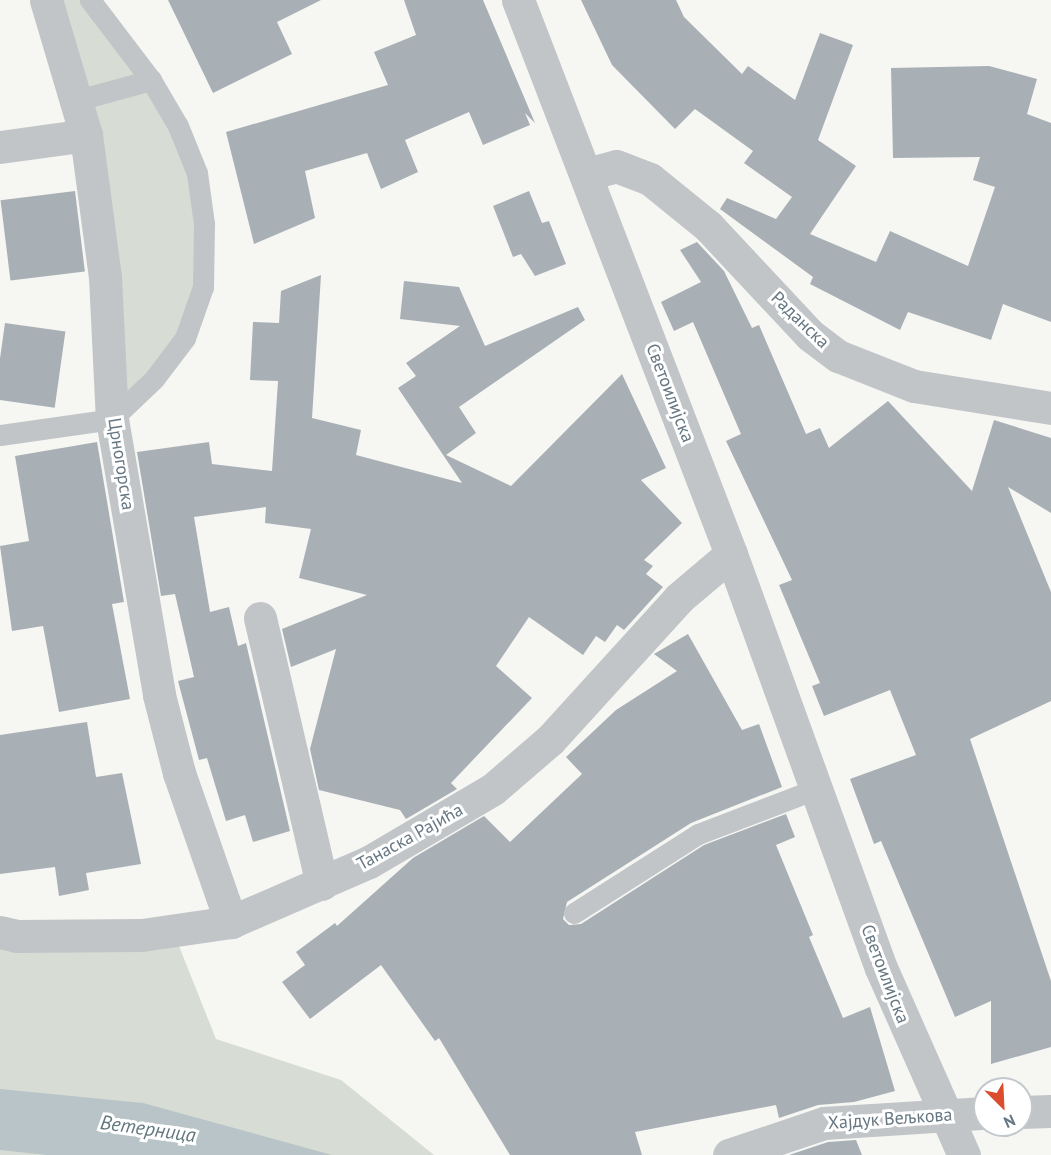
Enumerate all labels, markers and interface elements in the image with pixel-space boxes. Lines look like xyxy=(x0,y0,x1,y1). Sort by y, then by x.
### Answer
street label: Раданска xyxy=(766,287,834,353)
street label: Светоилијска xyxy=(641,341,699,445)
street label: Црногорска xyxy=(103,416,139,512)
street label: Танаска Рајића xyxy=(353,799,467,875)
street label: Светоилијска xyxy=(856,922,914,1026)
north arrow xyxy=(973,1077,1033,1137)
street label: Хајдук Вељкова xyxy=(827,1104,953,1134)
water label: Ветерница xyxy=(99,1110,197,1148)
text: N xyxy=(1001,1110,1018,1133)

